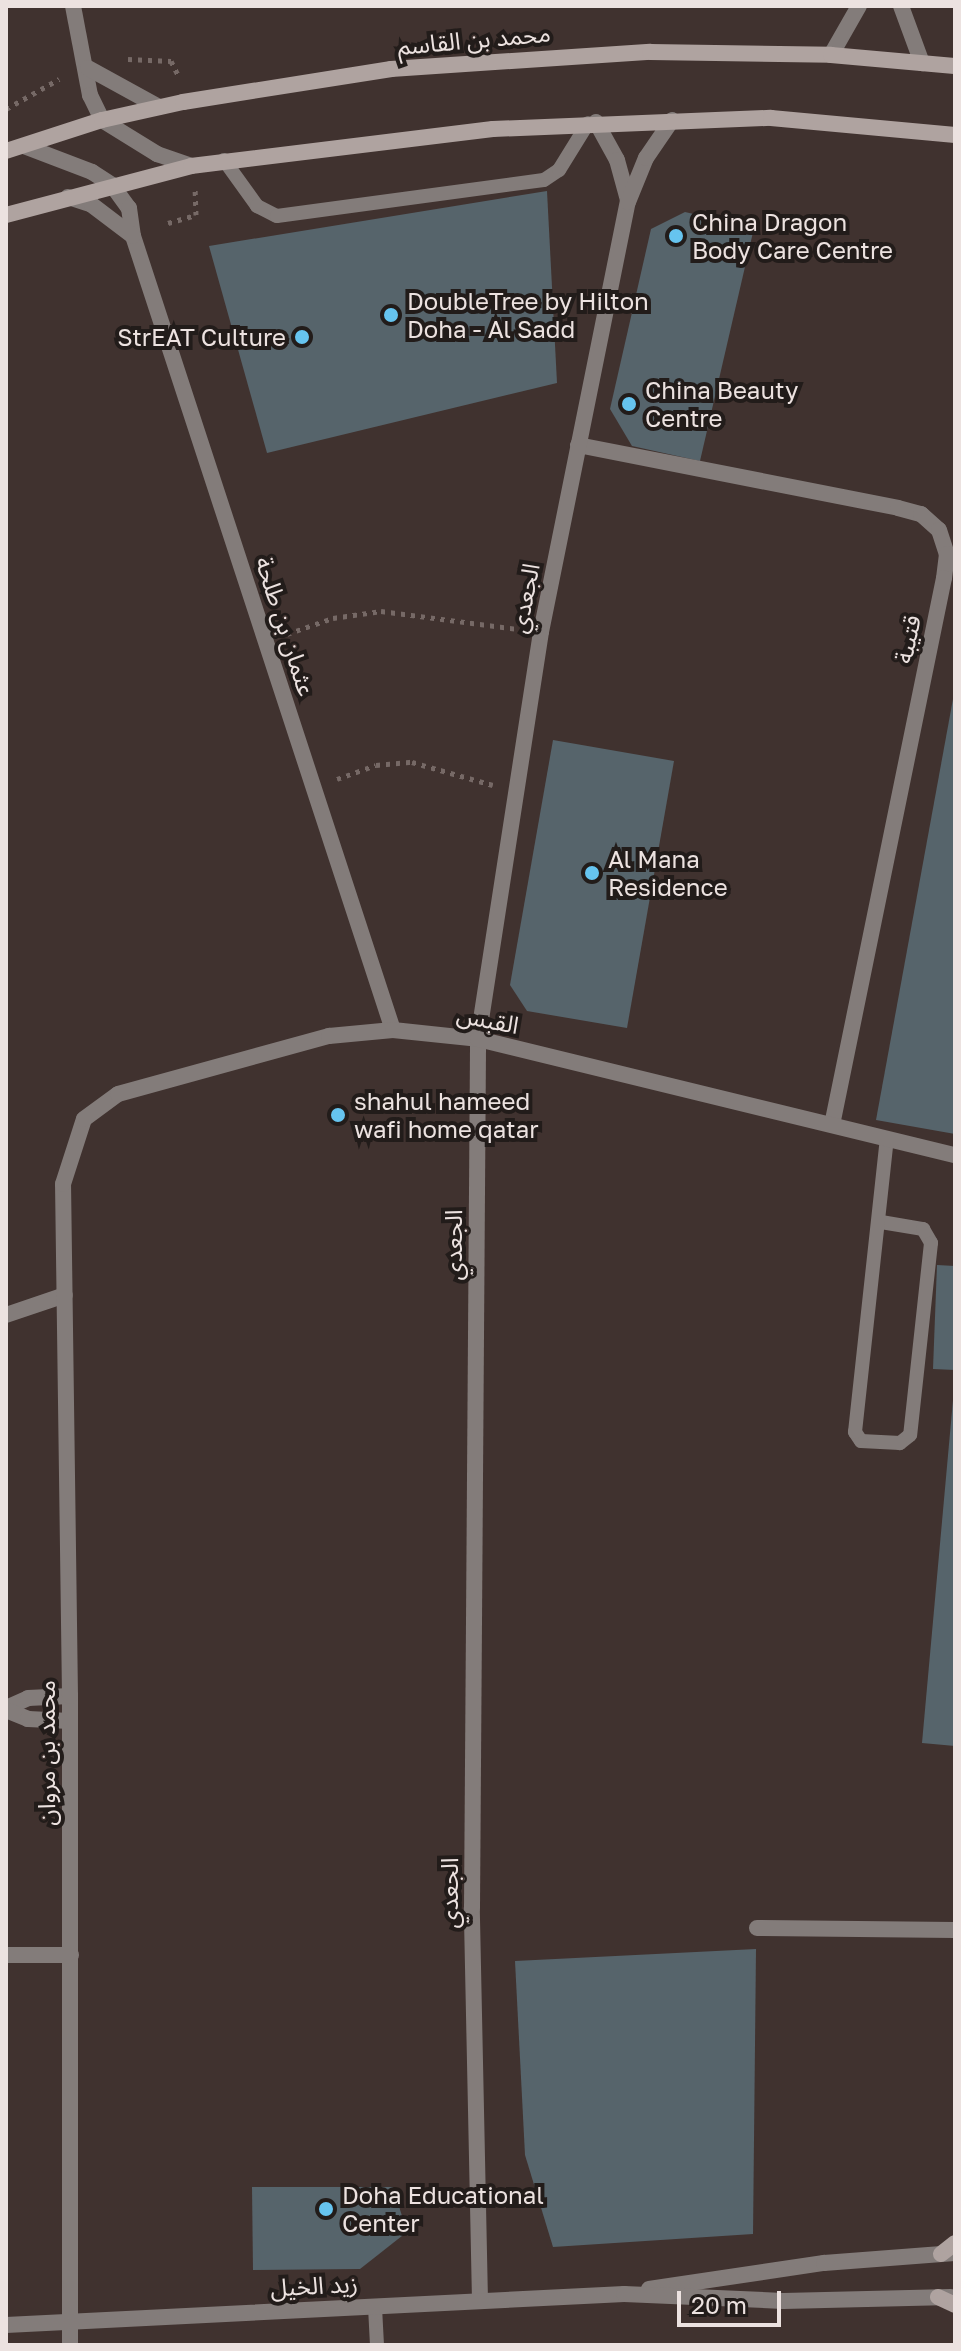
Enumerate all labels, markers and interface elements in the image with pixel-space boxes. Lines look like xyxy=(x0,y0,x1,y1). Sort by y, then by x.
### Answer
street label: محمد بن القاسم xyxy=(396,18,552,60)
place label: China Dragon Body Care Centre xyxy=(692,208,893,264)
marker: China Dragon Body Care Centre xyxy=(667,227,685,245)
place label: DoubleTree by Hilton Doha - Al Sadd xyxy=(407,287,649,343)
marker: DoubleTree by Hilton Doha - Al Sadd xyxy=(382,306,400,324)
place label: StrEAT Culture xyxy=(117,323,286,351)
marker: StrEAT Culture xyxy=(293,328,311,346)
place label: China Beauty Centre xyxy=(645,376,798,432)
marker: China Beauty Centre xyxy=(620,395,638,413)
street label: عثمان بن طلحة xyxy=(250,553,322,699)
street label: الجعدي xyxy=(503,561,545,635)
street label: قتيبة xyxy=(888,612,926,666)
place label: Al Mana Residence xyxy=(608,845,728,901)
marker: Al Mana Residence xyxy=(583,864,601,882)
street label: القبس xyxy=(455,999,521,1039)
place label: shahul hameed wafi home qatar xyxy=(354,1087,539,1143)
marker: shahul hameed wafi home qatar xyxy=(329,1106,347,1124)
street label: الجعدي xyxy=(439,1210,467,1280)
street label: محمد بن مروان xyxy=(32,1680,60,1826)
street label: الجعدي xyxy=(435,1858,463,1928)
place label: Doha Educational Center xyxy=(342,2181,544,2237)
marker: Doha Educational Center xyxy=(317,2200,335,2218)
street label: زيد الخيل xyxy=(269,2268,359,2302)
scale bar xyxy=(681,2275,785,2325)
text: 20 m xyxy=(691,2290,747,2319)

